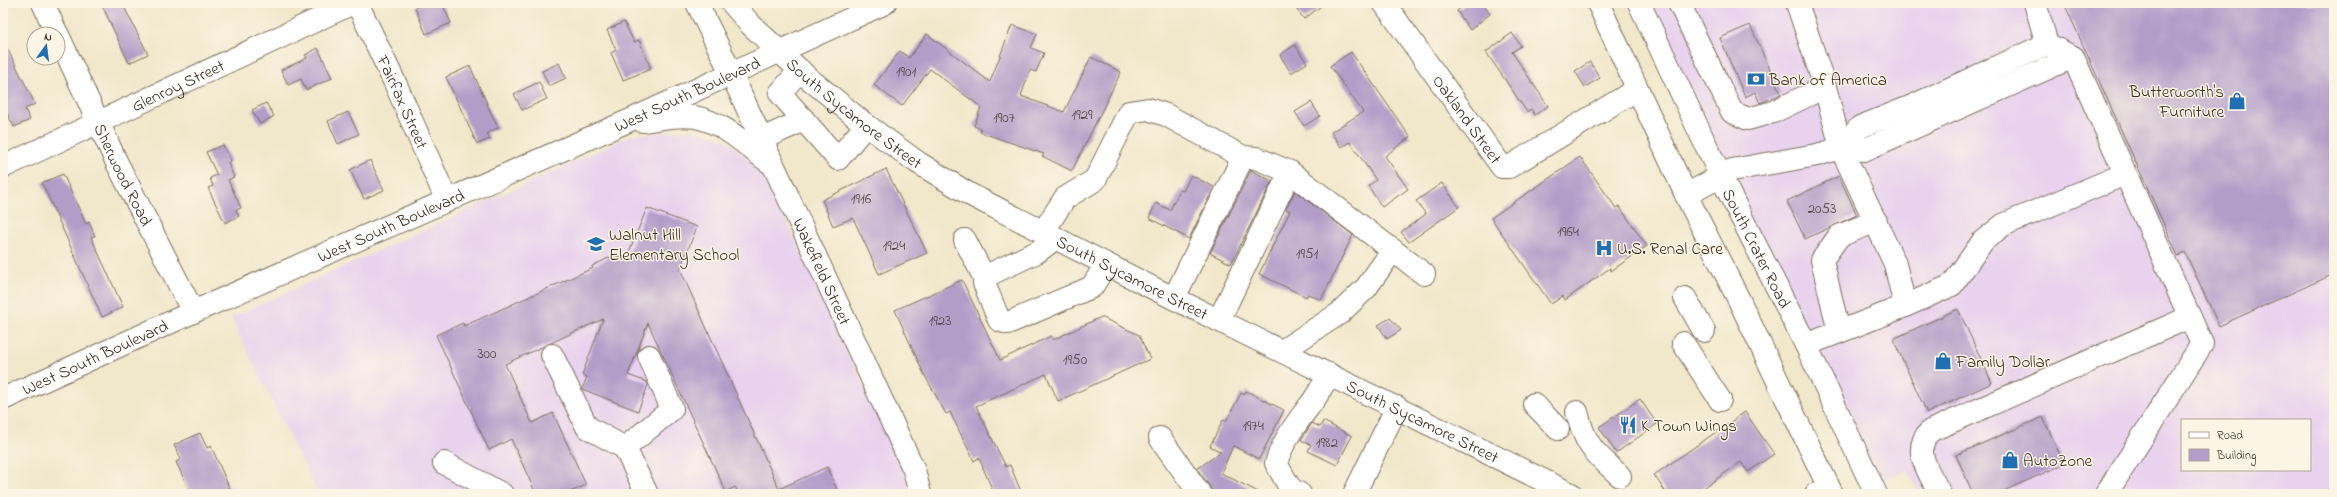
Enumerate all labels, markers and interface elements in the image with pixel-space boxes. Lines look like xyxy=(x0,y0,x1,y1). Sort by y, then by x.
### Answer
north arrow xyxy=(26,26,66,66)
text: N xyxy=(43,29,54,46)
street label: Fairfax Street xyxy=(369,50,434,154)
street label: West South Boulevard xyxy=(611,51,765,140)
street label: South Sycamore Street xyxy=(780,53,926,176)
street label: Glenroy Street xyxy=(128,54,229,119)
house number: 1901 xyxy=(896,61,916,83)
place label: Bank of America xyxy=(1768,68,1887,93)
bank icon: Bank of America xyxy=(1746,69,1766,89)
street label: Oakland Street xyxy=(1426,70,1507,170)
place label: Butterworth's Furniture xyxy=(2128,80,2224,125)
shop icon: Butterworth's Furniture xyxy=(2227,91,2247,111)
house number: 1929 xyxy=(1071,104,1093,126)
house number: 1907 xyxy=(993,107,1015,129)
street label: Sherwood Road xyxy=(86,120,158,231)
street label: West South Boulevard xyxy=(314,183,469,270)
street label: South Crater Road xyxy=(1715,185,1797,313)
house number: 1916 xyxy=(851,188,872,210)
house number: 2053 xyxy=(1808,198,1836,220)
street label: Wakefield Street xyxy=(785,214,857,330)
house number: 1964 xyxy=(1557,221,1579,243)
place label: Walnut Hill Elementary School xyxy=(609,223,740,269)
street label: South Sycamore Street xyxy=(1051,230,1212,327)
school or university icon: Walnut Hill Elementary School xyxy=(586,234,606,254)
house number: 1924 xyxy=(883,235,905,257)
place label: U.S. Renal Care xyxy=(1617,237,1723,262)
hospital icon: U.S. Renal Care xyxy=(1594,238,1614,258)
house number: 1951 xyxy=(1296,243,1319,265)
house number: 1923 xyxy=(929,310,951,332)
street label: West South Boulevard xyxy=(18,314,173,403)
house number: 300 xyxy=(477,343,497,365)
house number: 1950 xyxy=(1063,349,1088,371)
place label: Family Dollar xyxy=(1955,350,2051,376)
shop icon: Family Dollar xyxy=(1933,351,1953,371)
street label: South Sycamore Street xyxy=(1342,374,1503,471)
place label: K Town Wings xyxy=(1641,414,1737,441)
house number: 1974 xyxy=(1242,415,1264,437)
restaurant icon: K Town Wings xyxy=(1618,415,1638,435)
legend xyxy=(2181,419,2311,471)
text: Road xyxy=(2217,427,2243,445)
house number: 1982 xyxy=(1316,432,1339,454)
text: Building xyxy=(2216,447,2256,466)
place label: AutoZone xyxy=(2023,449,2093,474)
shop icon: AutoZone xyxy=(2000,450,2020,470)

